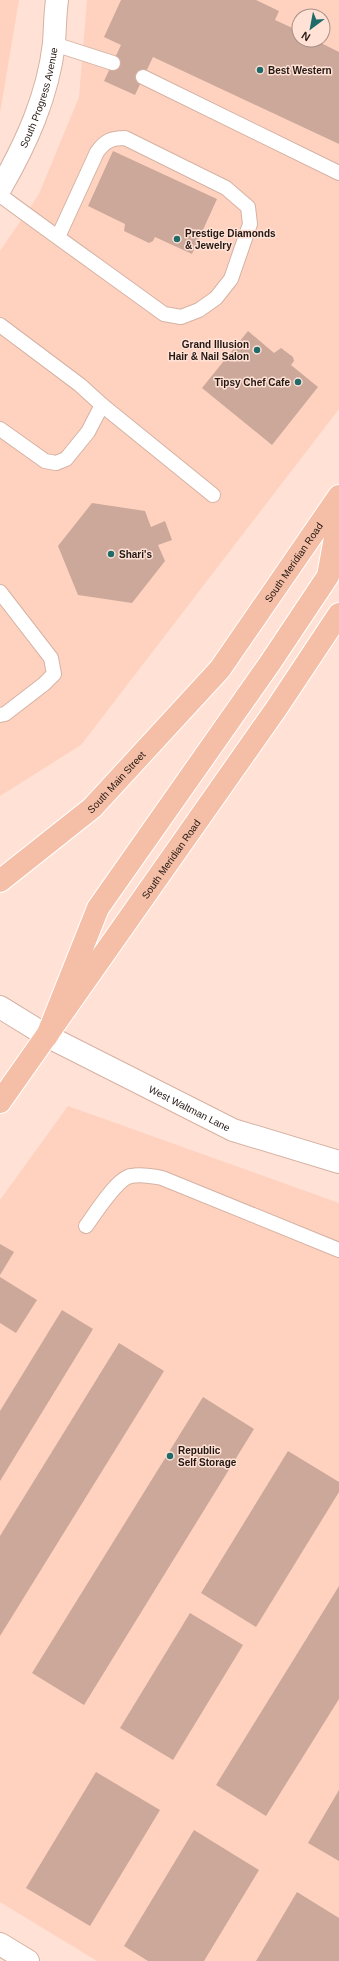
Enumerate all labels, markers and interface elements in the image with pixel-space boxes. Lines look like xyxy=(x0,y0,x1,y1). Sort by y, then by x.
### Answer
north arrow xyxy=(291,8,331,48)
text: N xyxy=(299,29,312,44)
street label: South Progress Avenue xyxy=(17,46,59,149)
marker: Best Western xyxy=(255,65,265,75)
place label: Best Western xyxy=(268,65,332,76)
place label: Prestige Diamonds & Jewelry xyxy=(185,228,276,251)
marker: Prestige Diamonds & Jewelry xyxy=(172,234,182,244)
place label: Grand Illusion Hair & Nail Salon xyxy=(168,339,249,362)
marker: Grand Illusion Hair & Nail Salon xyxy=(252,345,262,355)
place label: Tipsy Chef Cafe xyxy=(215,377,290,388)
marker: Tipsy Chef Cafe xyxy=(293,377,303,387)
street label: South Meridian Road xyxy=(262,520,325,604)
marker: Shari's xyxy=(106,549,116,559)
place label: Shari's xyxy=(119,549,152,560)
street label: South Main Street xyxy=(85,748,147,815)
street label: South Meridian Road xyxy=(139,817,202,901)
street label: West Waltman Lane xyxy=(147,1083,232,1133)
place label: Republic Self Storage xyxy=(178,1445,237,1468)
marker: Republic Self Storage xyxy=(165,1451,175,1461)

